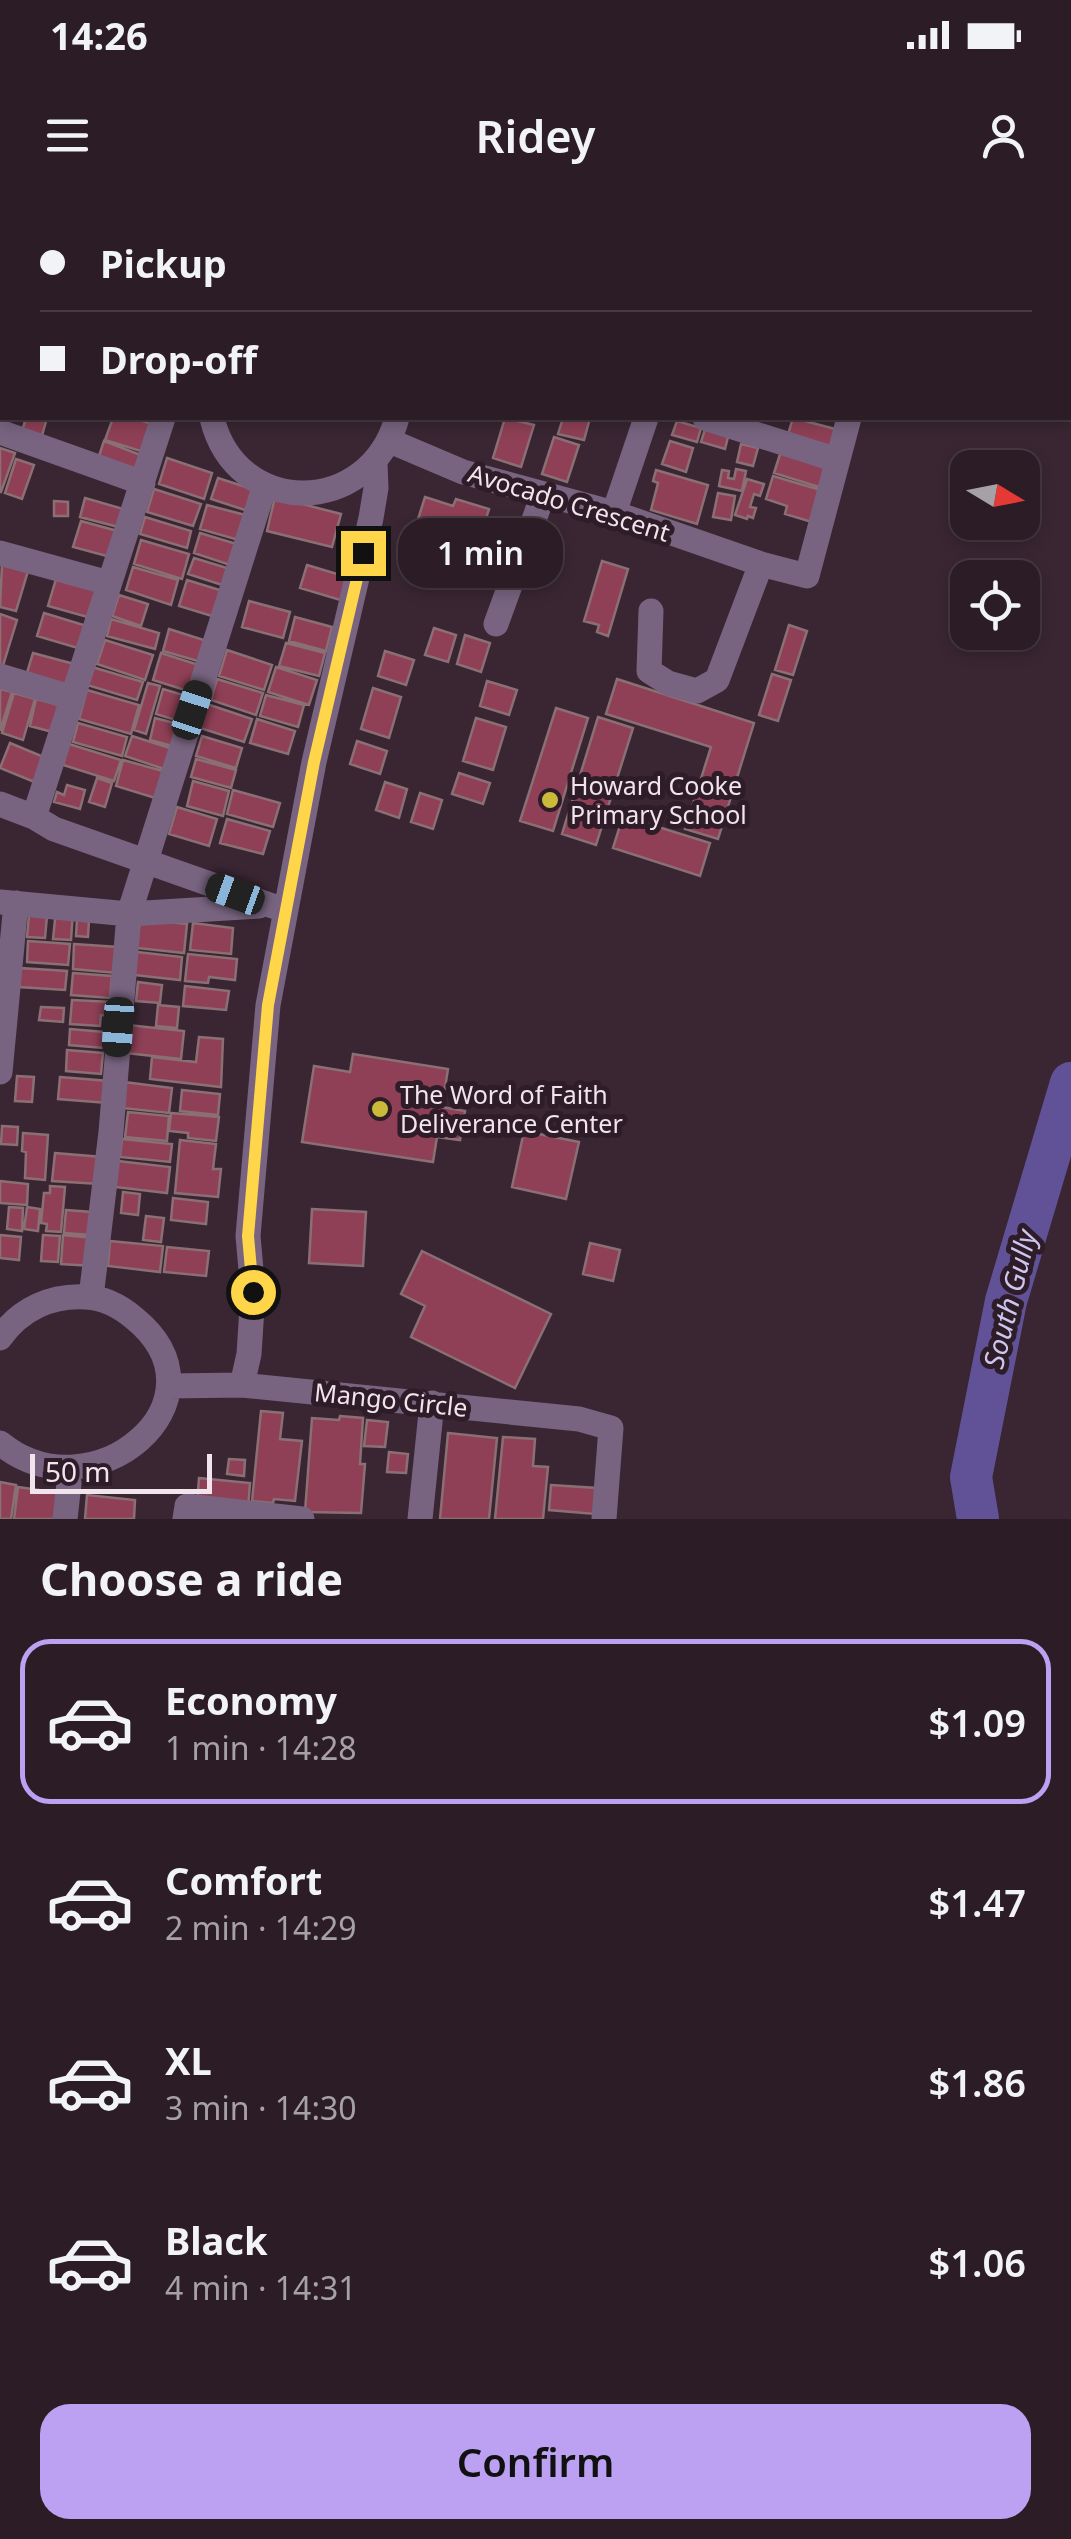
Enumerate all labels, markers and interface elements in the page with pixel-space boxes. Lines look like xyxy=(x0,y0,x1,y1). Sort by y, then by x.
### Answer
text: 14:26 xyxy=(50,9,148,61)
text: Ridey xyxy=(476,105,595,166)
icon: menu xyxy=(40,108,95,163)
icon: person xyxy=(976,108,1031,163)
text: Pickup xyxy=(100,237,227,289)
text: Drop-off xyxy=(100,333,257,385)
north arrow xyxy=(950,450,1040,540)
map controls xyxy=(950,450,1040,650)
street label: Avocado Crescent xyxy=(464,455,674,549)
callout: 1 min xyxy=(398,518,563,588)
route end xyxy=(341,531,386,576)
text: 1 min xyxy=(437,531,524,574)
button: locate xyxy=(950,560,1040,650)
car xyxy=(168,677,216,743)
place label: Howard Cooke Primary School xyxy=(570,768,747,831)
marker: Howard Cooke Primary School xyxy=(539,789,561,811)
car xyxy=(202,870,268,918)
car xyxy=(101,996,135,1058)
place label: The Word of Faith Deliverance Center xyxy=(400,1077,623,1140)
marker: The Word of Faith Deliverance Center xyxy=(369,1098,391,1120)
water label: South Gully xyxy=(973,1224,1045,1372)
route start xyxy=(231,1270,276,1315)
street label: Mango Circle xyxy=(313,1374,469,1424)
scale bar xyxy=(30,1449,212,1494)
text: 50 m xyxy=(45,1452,111,1490)
text: Choose a ride xyxy=(40,1548,343,1609)
text: Economy xyxy=(165,1674,337,1726)
icon: car xyxy=(45,1677,135,1767)
text: $1.09 xyxy=(929,1696,1026,1748)
text: 1 min · 14:28 xyxy=(165,1726,357,1769)
text: Comfort xyxy=(165,1854,322,1906)
icon: car xyxy=(45,1857,135,1947)
text: $1.47 xyxy=(929,1876,1026,1928)
text: 2 min · 14:29 xyxy=(165,1906,357,1949)
text: XL xyxy=(165,2034,212,2086)
icon: car xyxy=(45,2037,135,2127)
text: $1.86 xyxy=(929,2056,1026,2108)
text: 3 min · 14:30 xyxy=(165,2086,357,2129)
text: Black xyxy=(165,2214,268,2266)
icon: car xyxy=(45,2217,135,2307)
text: $1.06 xyxy=(929,2236,1026,2288)
text: 4 min · 14:31 xyxy=(165,2266,357,2309)
button: Confirm xyxy=(40,2404,1031,2519)

